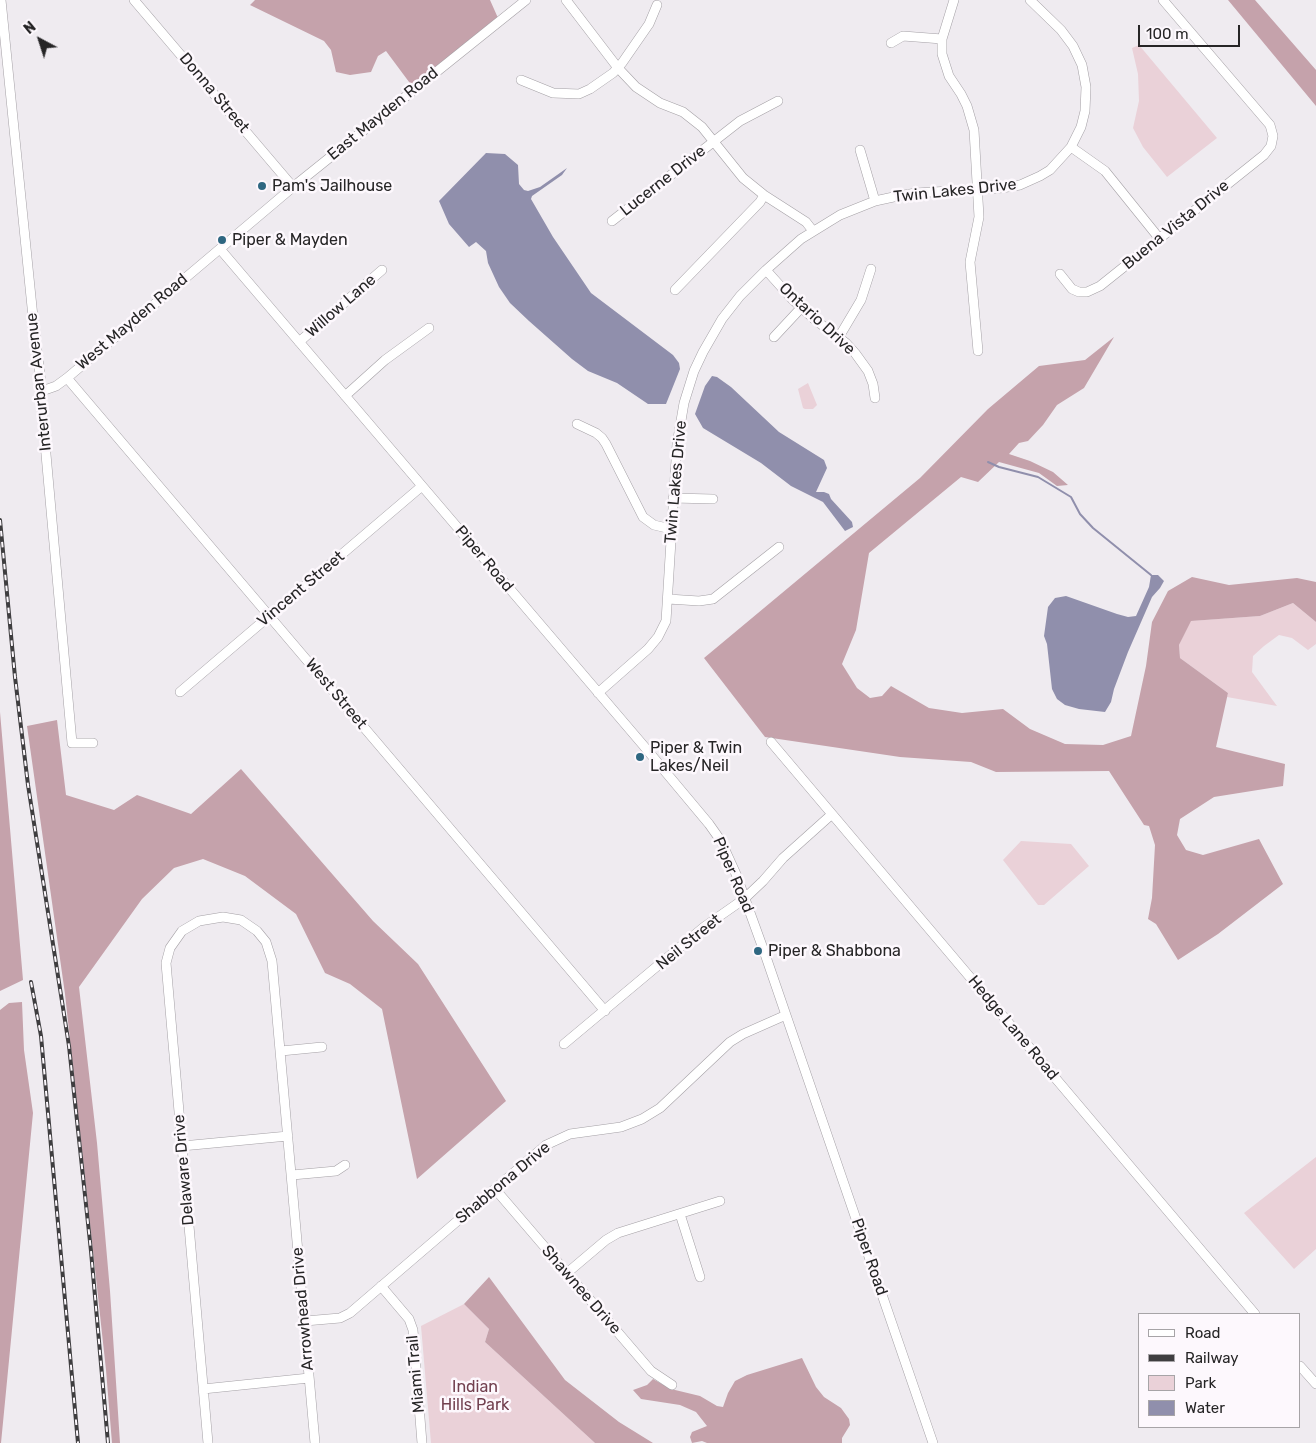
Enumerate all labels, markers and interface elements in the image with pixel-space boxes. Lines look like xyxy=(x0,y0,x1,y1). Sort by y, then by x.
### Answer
north arrow xyxy=(15,15,65,65)
scale bar xyxy=(1141,15,1244,47)
text: N xyxy=(21,18,39,38)
text: 100 m xyxy=(1146,25,1188,43)
street label: Donna Street xyxy=(175,49,253,137)
street label: East Mayden Road xyxy=(324,64,442,164)
street label: Lucerne Drive xyxy=(616,142,710,220)
street label: Twin Lakes Drive xyxy=(893,175,1017,207)
place label: Pam's Jailhouse xyxy=(272,176,392,196)
street label: Buena Vista Drive xyxy=(1119,176,1233,274)
marker: Pam's Jailhouse xyxy=(256,180,268,192)
place label: Piper & Mayden xyxy=(232,230,348,250)
marker: Piper & Mayden xyxy=(216,234,228,246)
street label: West Mayden Road xyxy=(72,270,192,374)
street label: Willow Lane xyxy=(302,270,380,342)
street label: Ontario Drive xyxy=(775,279,859,359)
street label: Interurban Avenue xyxy=(22,312,56,452)
street label: Twin Lakes Drive xyxy=(661,420,691,544)
street label: Piper Road xyxy=(451,522,517,596)
street label: Vincent Street xyxy=(254,547,348,631)
street label: West Street xyxy=(301,655,371,733)
place label: Piper & Twin Lakes/Neil xyxy=(650,738,742,776)
marker: Piper & Twin Lakes/Neil xyxy=(634,751,646,763)
street label: Piper Road xyxy=(708,834,758,916)
street label: Neil Street xyxy=(653,910,725,974)
place label: Piper & Shabbona xyxy=(768,941,901,961)
marker: Piper & Shabbona xyxy=(752,945,764,957)
street label: Hedge Lane Road xyxy=(964,972,1062,1084)
street label: Delaware Drive xyxy=(170,1114,198,1226)
street label: Shabbona Drive xyxy=(452,1138,554,1228)
street label: Piper Road xyxy=(847,1216,891,1298)
street label: Shawnee Drive xyxy=(537,1242,625,1338)
street label: Arrowhead Drive xyxy=(288,1246,318,1372)
legend xyxy=(1138,1313,1301,1428)
text: Road xyxy=(1185,1324,1221,1342)
street label: Miami Trail xyxy=(403,1334,429,1414)
text: Railway xyxy=(1185,1349,1239,1367)
text: Park xyxy=(1185,1374,1216,1392)
park label: Indian Hills Park xyxy=(441,1377,509,1415)
text: Water xyxy=(1185,1399,1225,1417)

